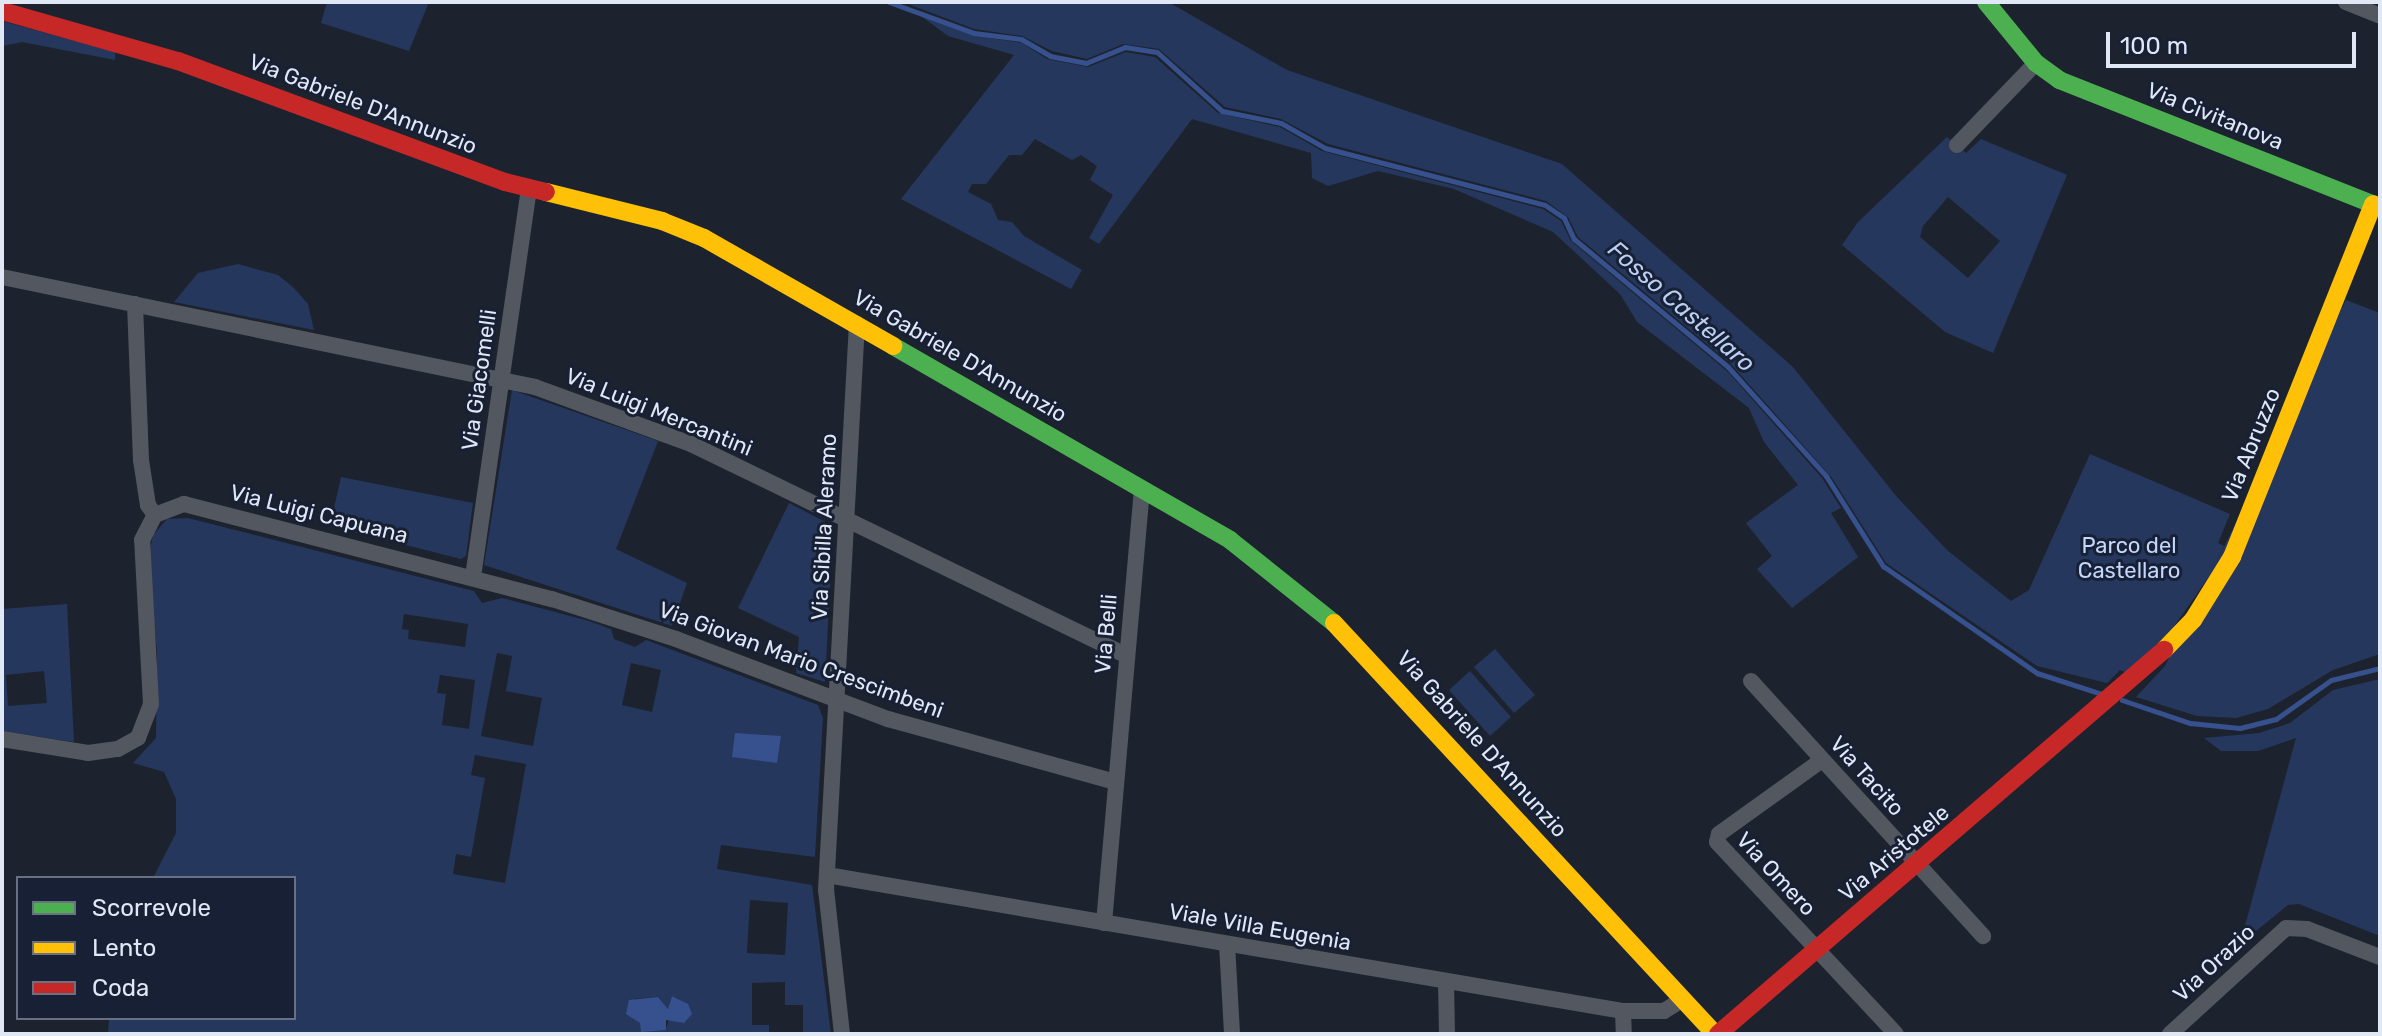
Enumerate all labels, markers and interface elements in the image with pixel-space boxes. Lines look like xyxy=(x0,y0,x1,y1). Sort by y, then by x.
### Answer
scale bar xyxy=(2110,16,2360,66)
text: 100 m xyxy=(2120,32,2188,60)
street label: Via Gabriele D'Annunzio xyxy=(245,48,481,160)
street label: Via Civitanova xyxy=(2143,77,2287,155)
water label: Fosso Castellaro xyxy=(1602,235,1760,379)
street label: Via Gabriele D'Annunzio xyxy=(849,284,1071,428)
street label: Via Giacomelli xyxy=(456,308,502,452)
street label: Via Luigi Mercantini xyxy=(562,362,756,462)
street label: Via Abruzzo xyxy=(2216,384,2286,506)
street label: Via Sibilla Aleramo xyxy=(806,433,842,621)
street label: Via Luigi Capuana xyxy=(227,479,411,549)
park label: Parco del Castellaro xyxy=(2078,532,2180,584)
street label: Via Belli xyxy=(1089,593,1123,675)
street label: Via Giovan Mario Crescimbeni xyxy=(655,596,947,724)
street label: Via Gabriele D'Annunzio xyxy=(1391,645,1573,843)
street label: Via Tacito xyxy=(1824,730,1910,822)
street label: Via Aristotele xyxy=(1833,799,1955,907)
street label: Via Omero xyxy=(1731,827,1821,921)
legend xyxy=(16,876,296,1020)
text: Scorrevole xyxy=(92,894,211,922)
street label: Viale Villa Eugenia xyxy=(1166,898,1354,956)
street label: Via Orazio xyxy=(2168,919,2260,1007)
text: Lento xyxy=(92,934,156,962)
text: Coda xyxy=(92,974,149,1002)

